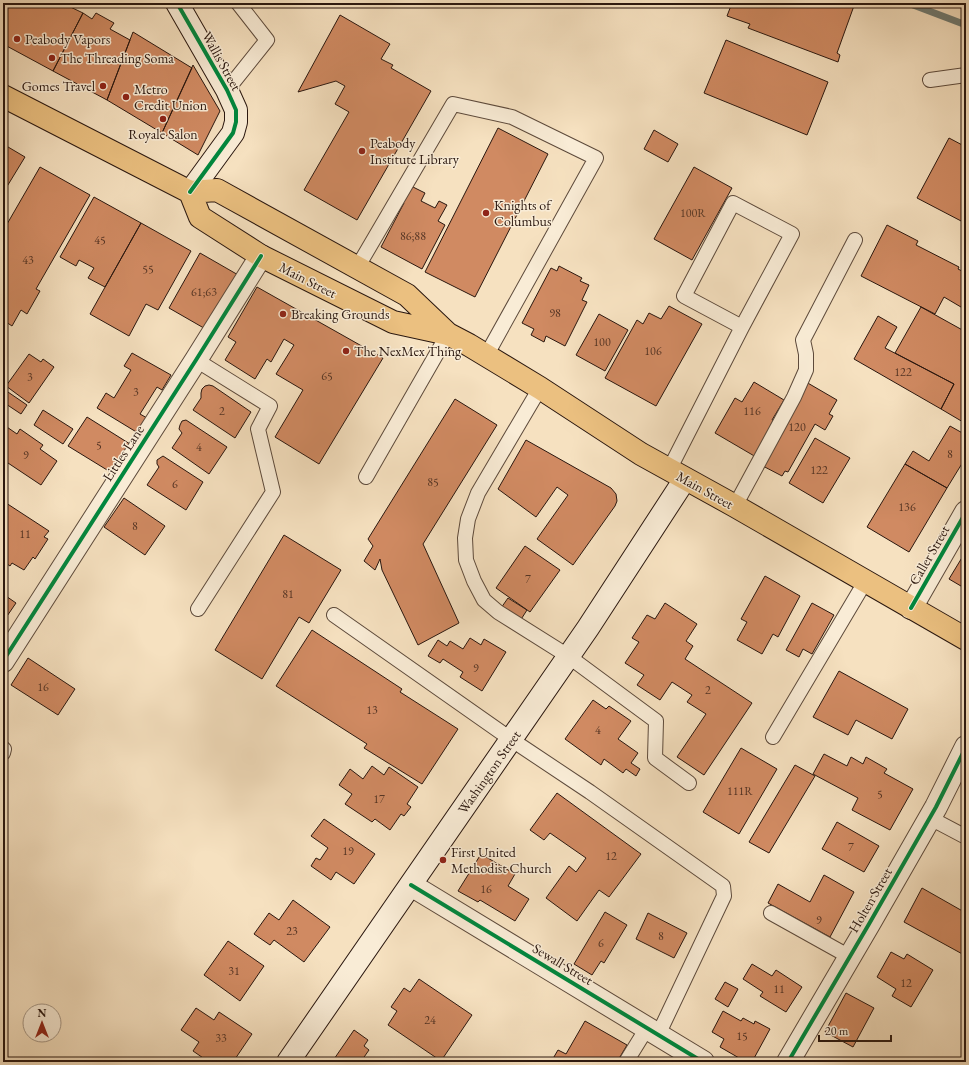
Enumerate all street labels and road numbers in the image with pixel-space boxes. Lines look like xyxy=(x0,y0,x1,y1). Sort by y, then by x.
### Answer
street label: Wallis Street xyxy=(198,28,246,94)
street label: Main Street xyxy=(276,258,340,302)
street label: Littles Lane xyxy=(98,421,148,484)
street label: Main Street xyxy=(673,467,737,513)
street label: Caller Street xyxy=(905,521,954,588)
street label: Washington Street xyxy=(454,726,525,817)
street label: Holten Street xyxy=(844,864,896,936)
street label: Sewall Street xyxy=(530,939,597,989)

